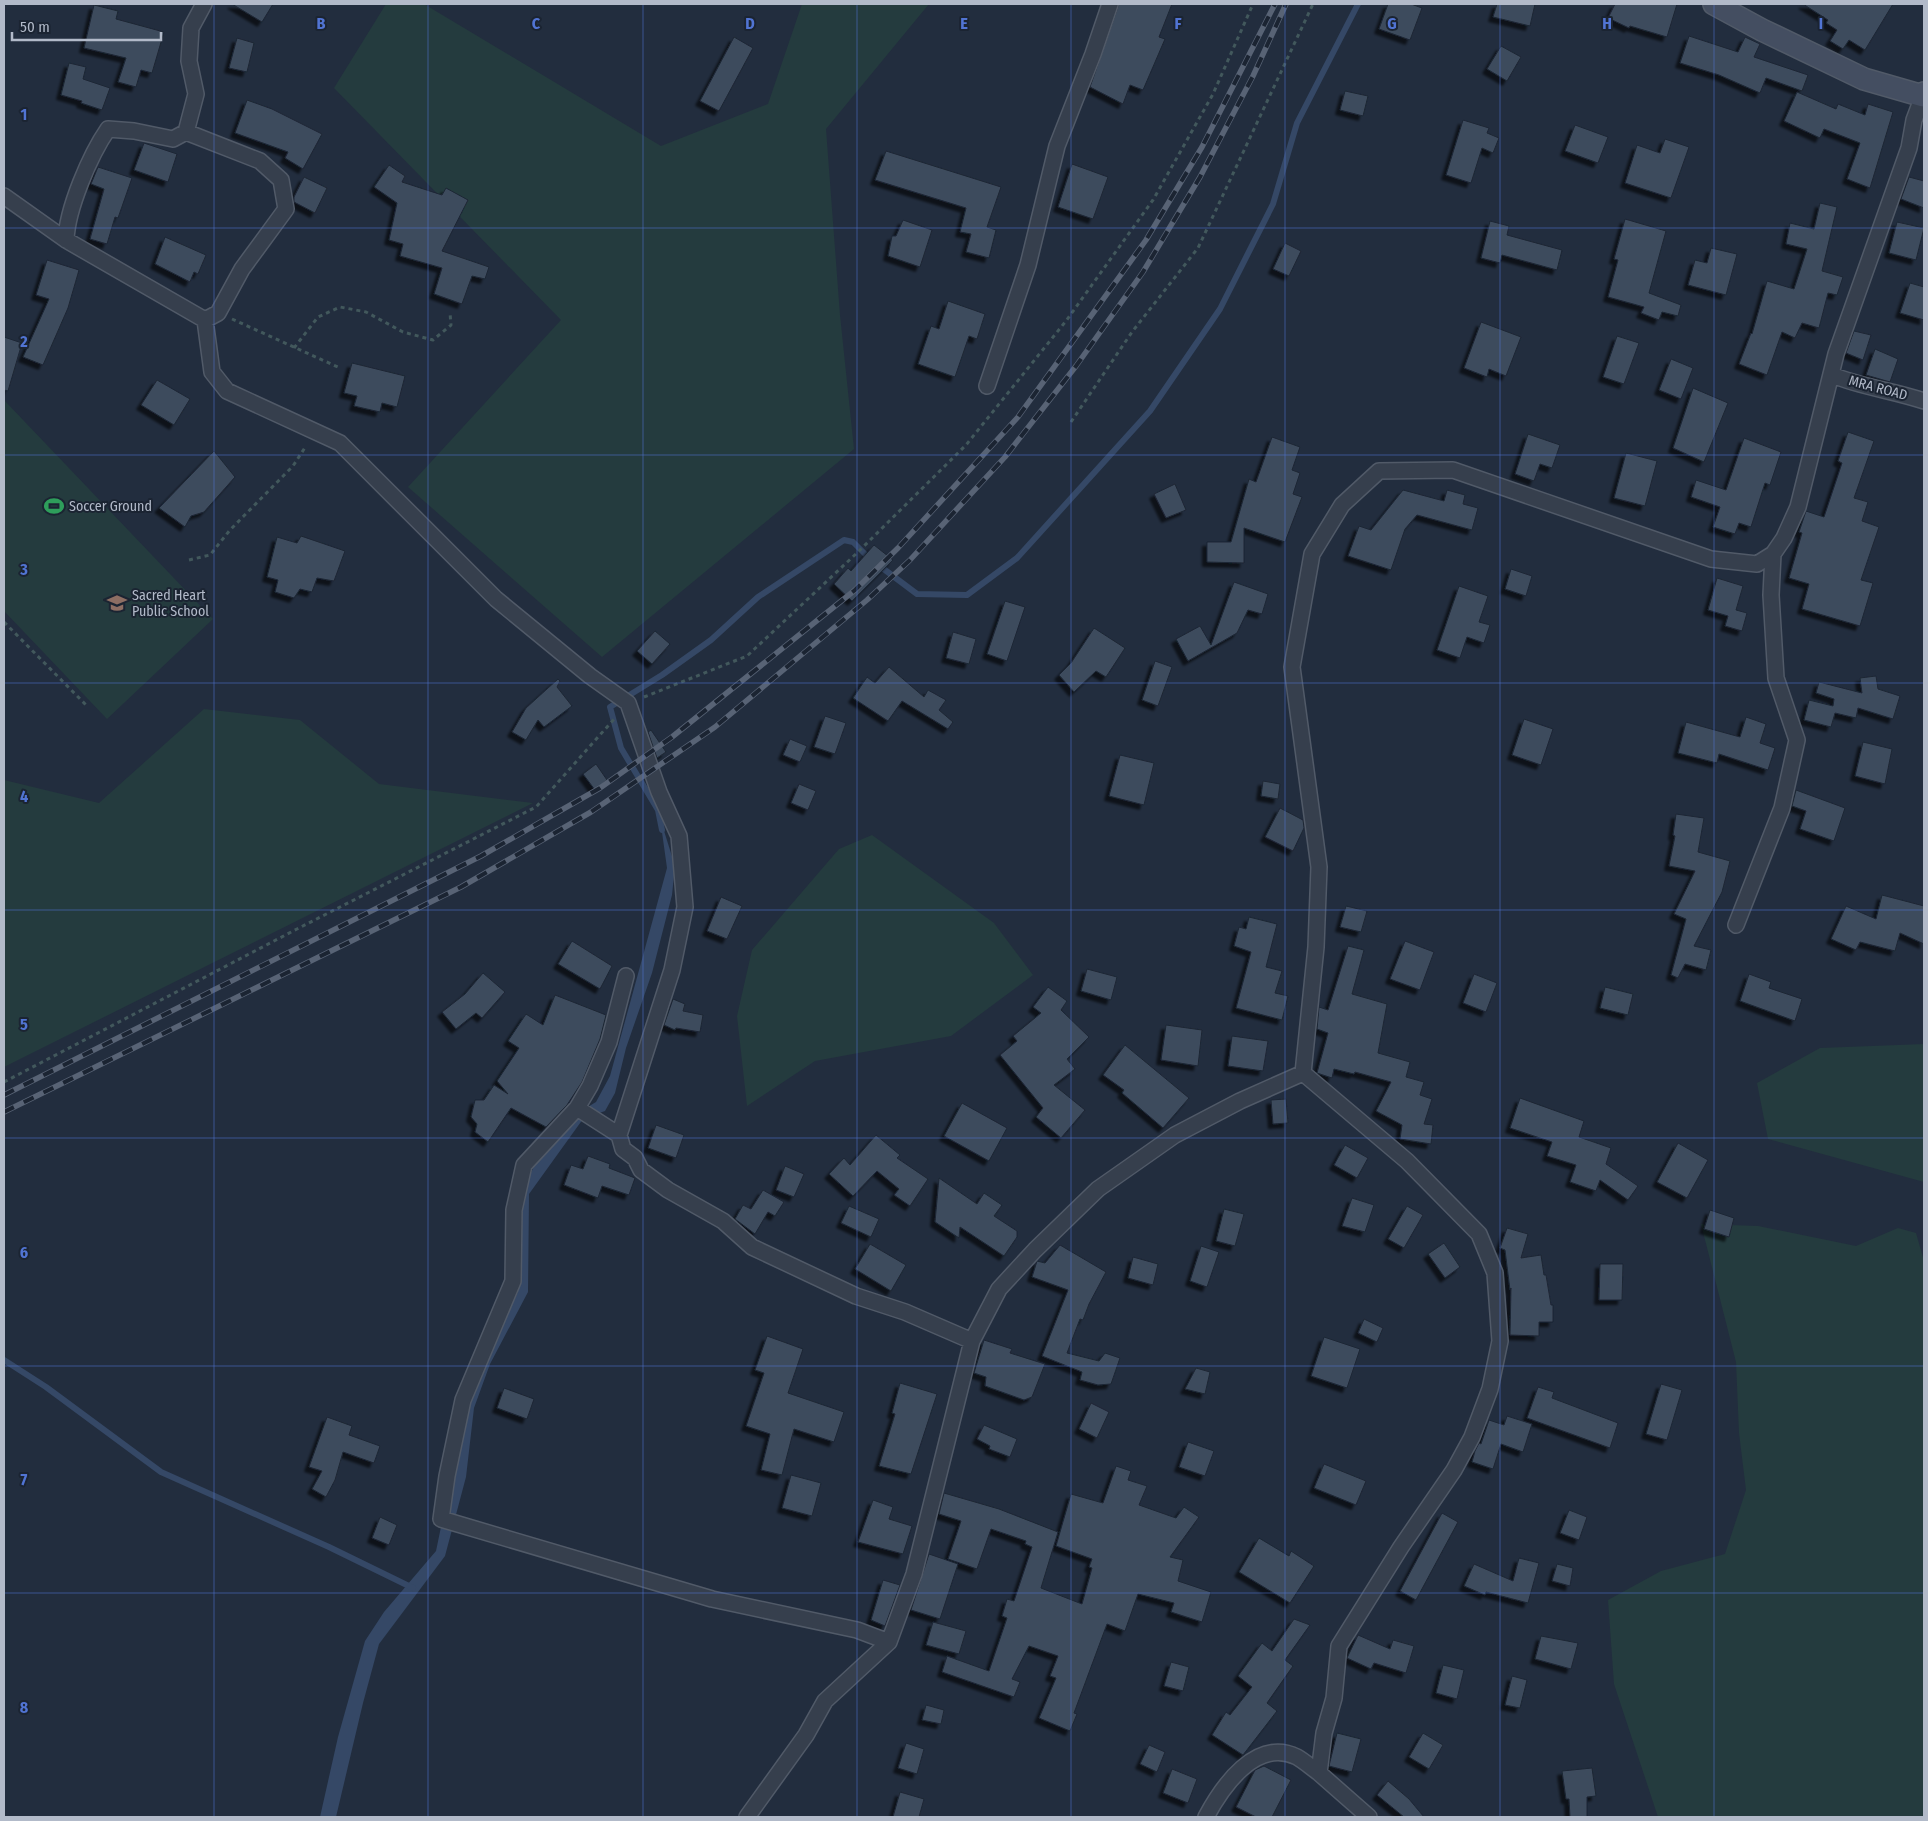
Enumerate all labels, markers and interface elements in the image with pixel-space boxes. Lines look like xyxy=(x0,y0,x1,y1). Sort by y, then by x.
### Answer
scale bar xyxy=(12,10,161,42)
text: B xyxy=(317,14,326,33)
text: C xyxy=(532,14,541,33)
text: D xyxy=(745,14,755,33)
text: E xyxy=(960,14,968,33)
text: F xyxy=(1174,14,1182,33)
text: G xyxy=(1387,14,1397,33)
text: H xyxy=(1602,14,1612,33)
text: I xyxy=(1819,14,1823,33)
text: 50 m xyxy=(20,18,50,36)
text: 1 xyxy=(21,105,27,124)
text: 2 xyxy=(19,332,28,351)
street label: MRA ROAD xyxy=(1847,372,1909,404)
sports icon: Soccer Ground xyxy=(43,495,65,517)
place label: Soccer Ground xyxy=(69,498,152,515)
text: 3 xyxy=(19,560,28,579)
place label: Sacred Heart Public School xyxy=(132,587,209,620)
school or university icon: Sacred Heart Public School xyxy=(106,592,128,614)
text: 4 xyxy=(20,787,28,806)
text: 5 xyxy=(20,1015,28,1034)
text: 6 xyxy=(20,1243,28,1262)
text: 7 xyxy=(21,1470,28,1489)
text: 8 xyxy=(20,1698,29,1717)

